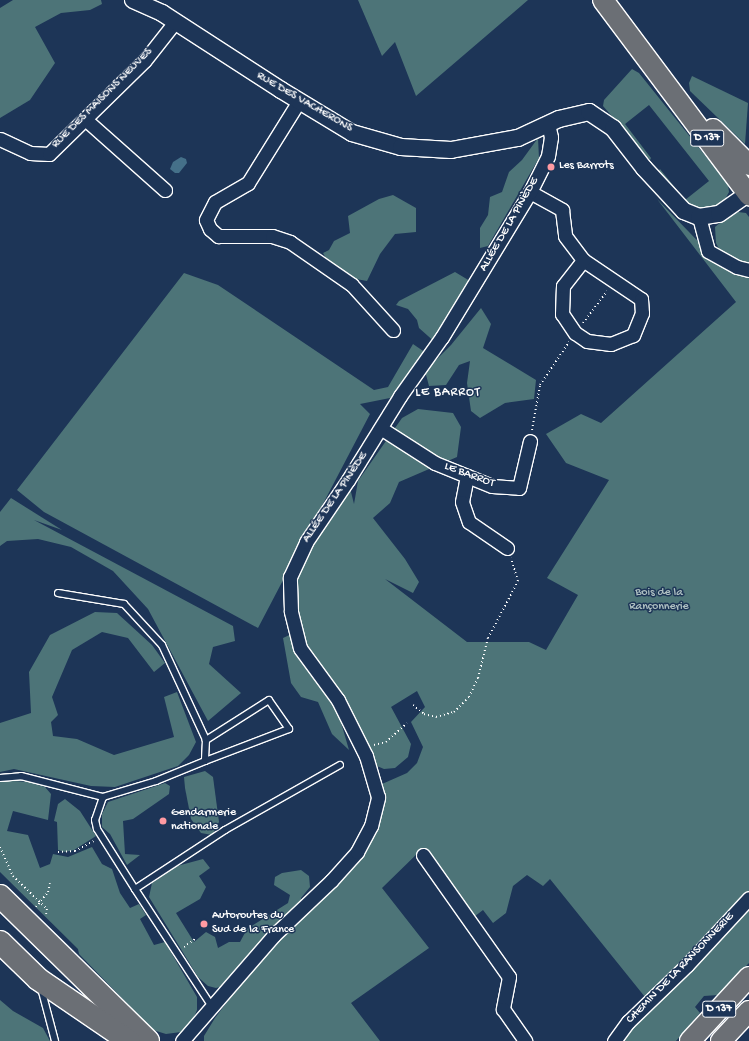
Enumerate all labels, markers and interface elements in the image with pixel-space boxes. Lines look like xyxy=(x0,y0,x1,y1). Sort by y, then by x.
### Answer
street label: RUE DES MAISONS NEUVES xyxy=(50,46,156,152)
street label: RUE DES VACHERONS xyxy=(253,70,355,136)
road number: D 137 xyxy=(690,129,724,147)
place label: Les Barrots xyxy=(559,160,614,174)
marker: Les Barrots xyxy=(546,162,556,172)
street label: ALLÉE DE LA PINÈDE xyxy=(477,175,543,275)
district label: LE BARROT xyxy=(415,385,481,401)
street label: ALLÉE DE LA PINÈDE xyxy=(300,450,372,546)
street label: LE BARROT xyxy=(442,460,496,492)
park label: Bois de la Rançonnerie xyxy=(629,587,689,615)
place label: Gendarmerie nationale xyxy=(171,807,236,835)
marker: Gendarmerie nationale xyxy=(158,816,168,826)
place label: Autoroutes du Sud de la France xyxy=(212,910,294,938)
street label: CHEMIN DE LA RANSONNERIE xyxy=(624,910,738,1028)
marker: Autoroutes du Sud de la France xyxy=(199,919,209,929)
road number: D 137 xyxy=(702,1000,736,1018)

